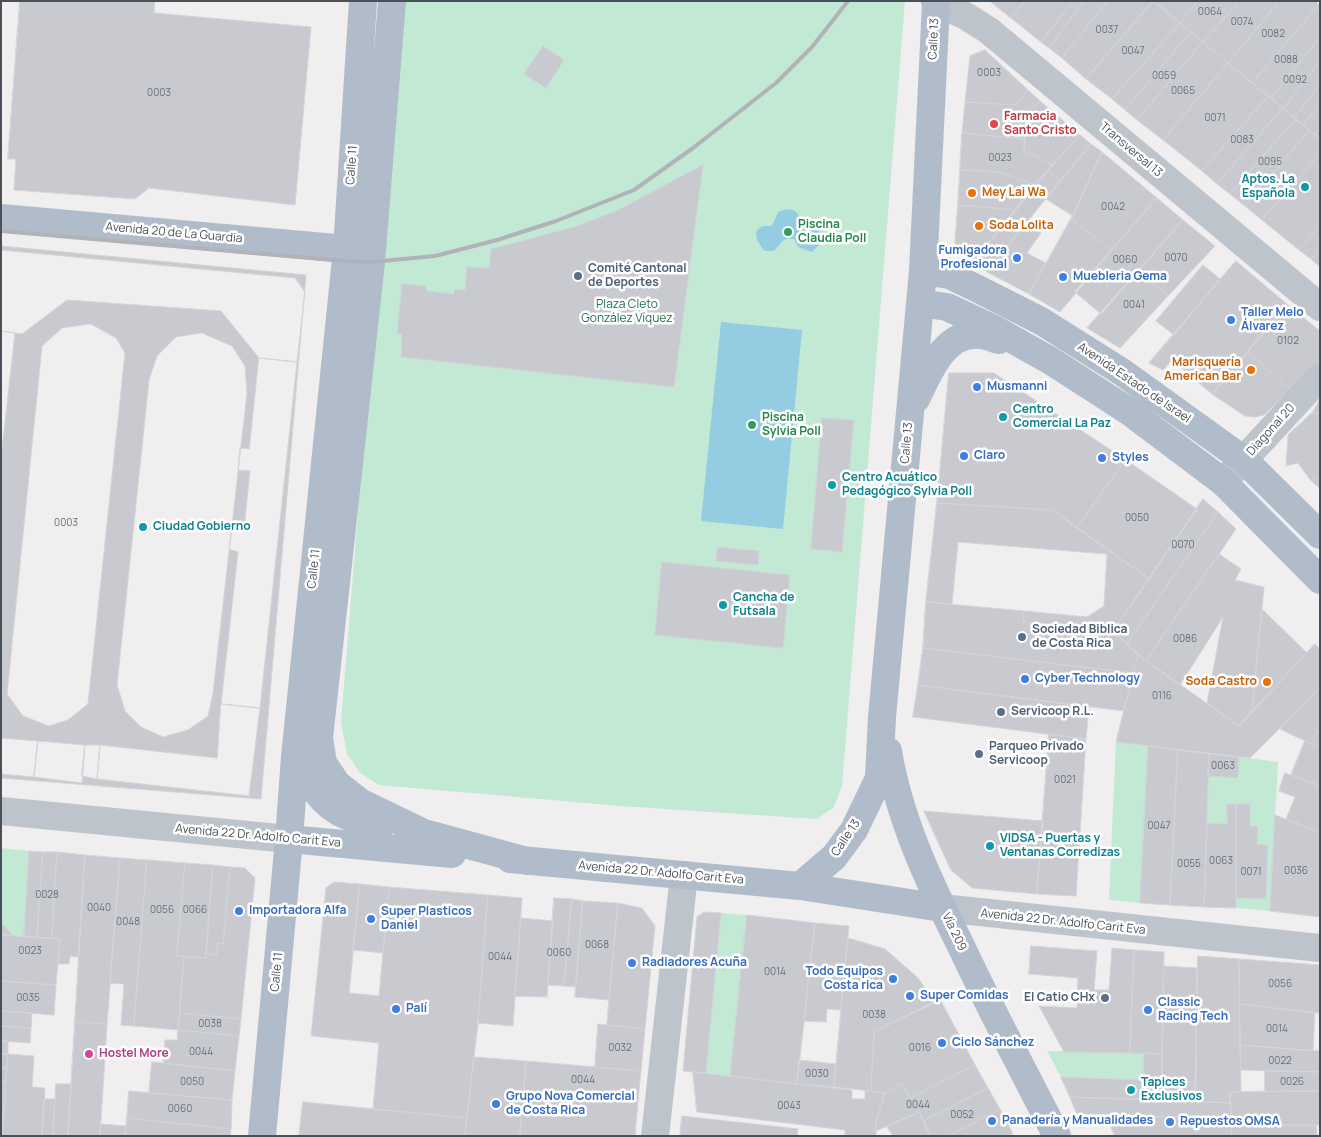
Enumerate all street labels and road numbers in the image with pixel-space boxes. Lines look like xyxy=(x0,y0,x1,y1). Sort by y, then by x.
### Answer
street label: Calle 13 xyxy=(926,18,942,60)
street label: Transversal 13 xyxy=(1097,120,1165,180)
street label: Calle 11 xyxy=(343,145,361,185)
street label: Avenida 20 de La Guardia xyxy=(105,220,243,246)
street label: Avenida Estado de Israel xyxy=(1075,340,1193,426)
street label: Diagonal 20 xyxy=(1244,401,1298,459)
street label: Calle 13 xyxy=(898,422,916,464)
street label: Calle 11 xyxy=(305,549,323,589)
street label: Calle 13 xyxy=(828,817,864,859)
street label: Avenida 22 Dr. Adolfo Carit Eva xyxy=(175,822,341,850)
street label: Avenida 22 Dr. Adolfo Carit Eva xyxy=(578,859,744,887)
street label: Avenida 22 Dr. Adolfo Carit Eva xyxy=(980,906,1146,938)
street label: Vía 209 xyxy=(939,911,969,953)
street label: Calle 11 xyxy=(268,952,286,992)

